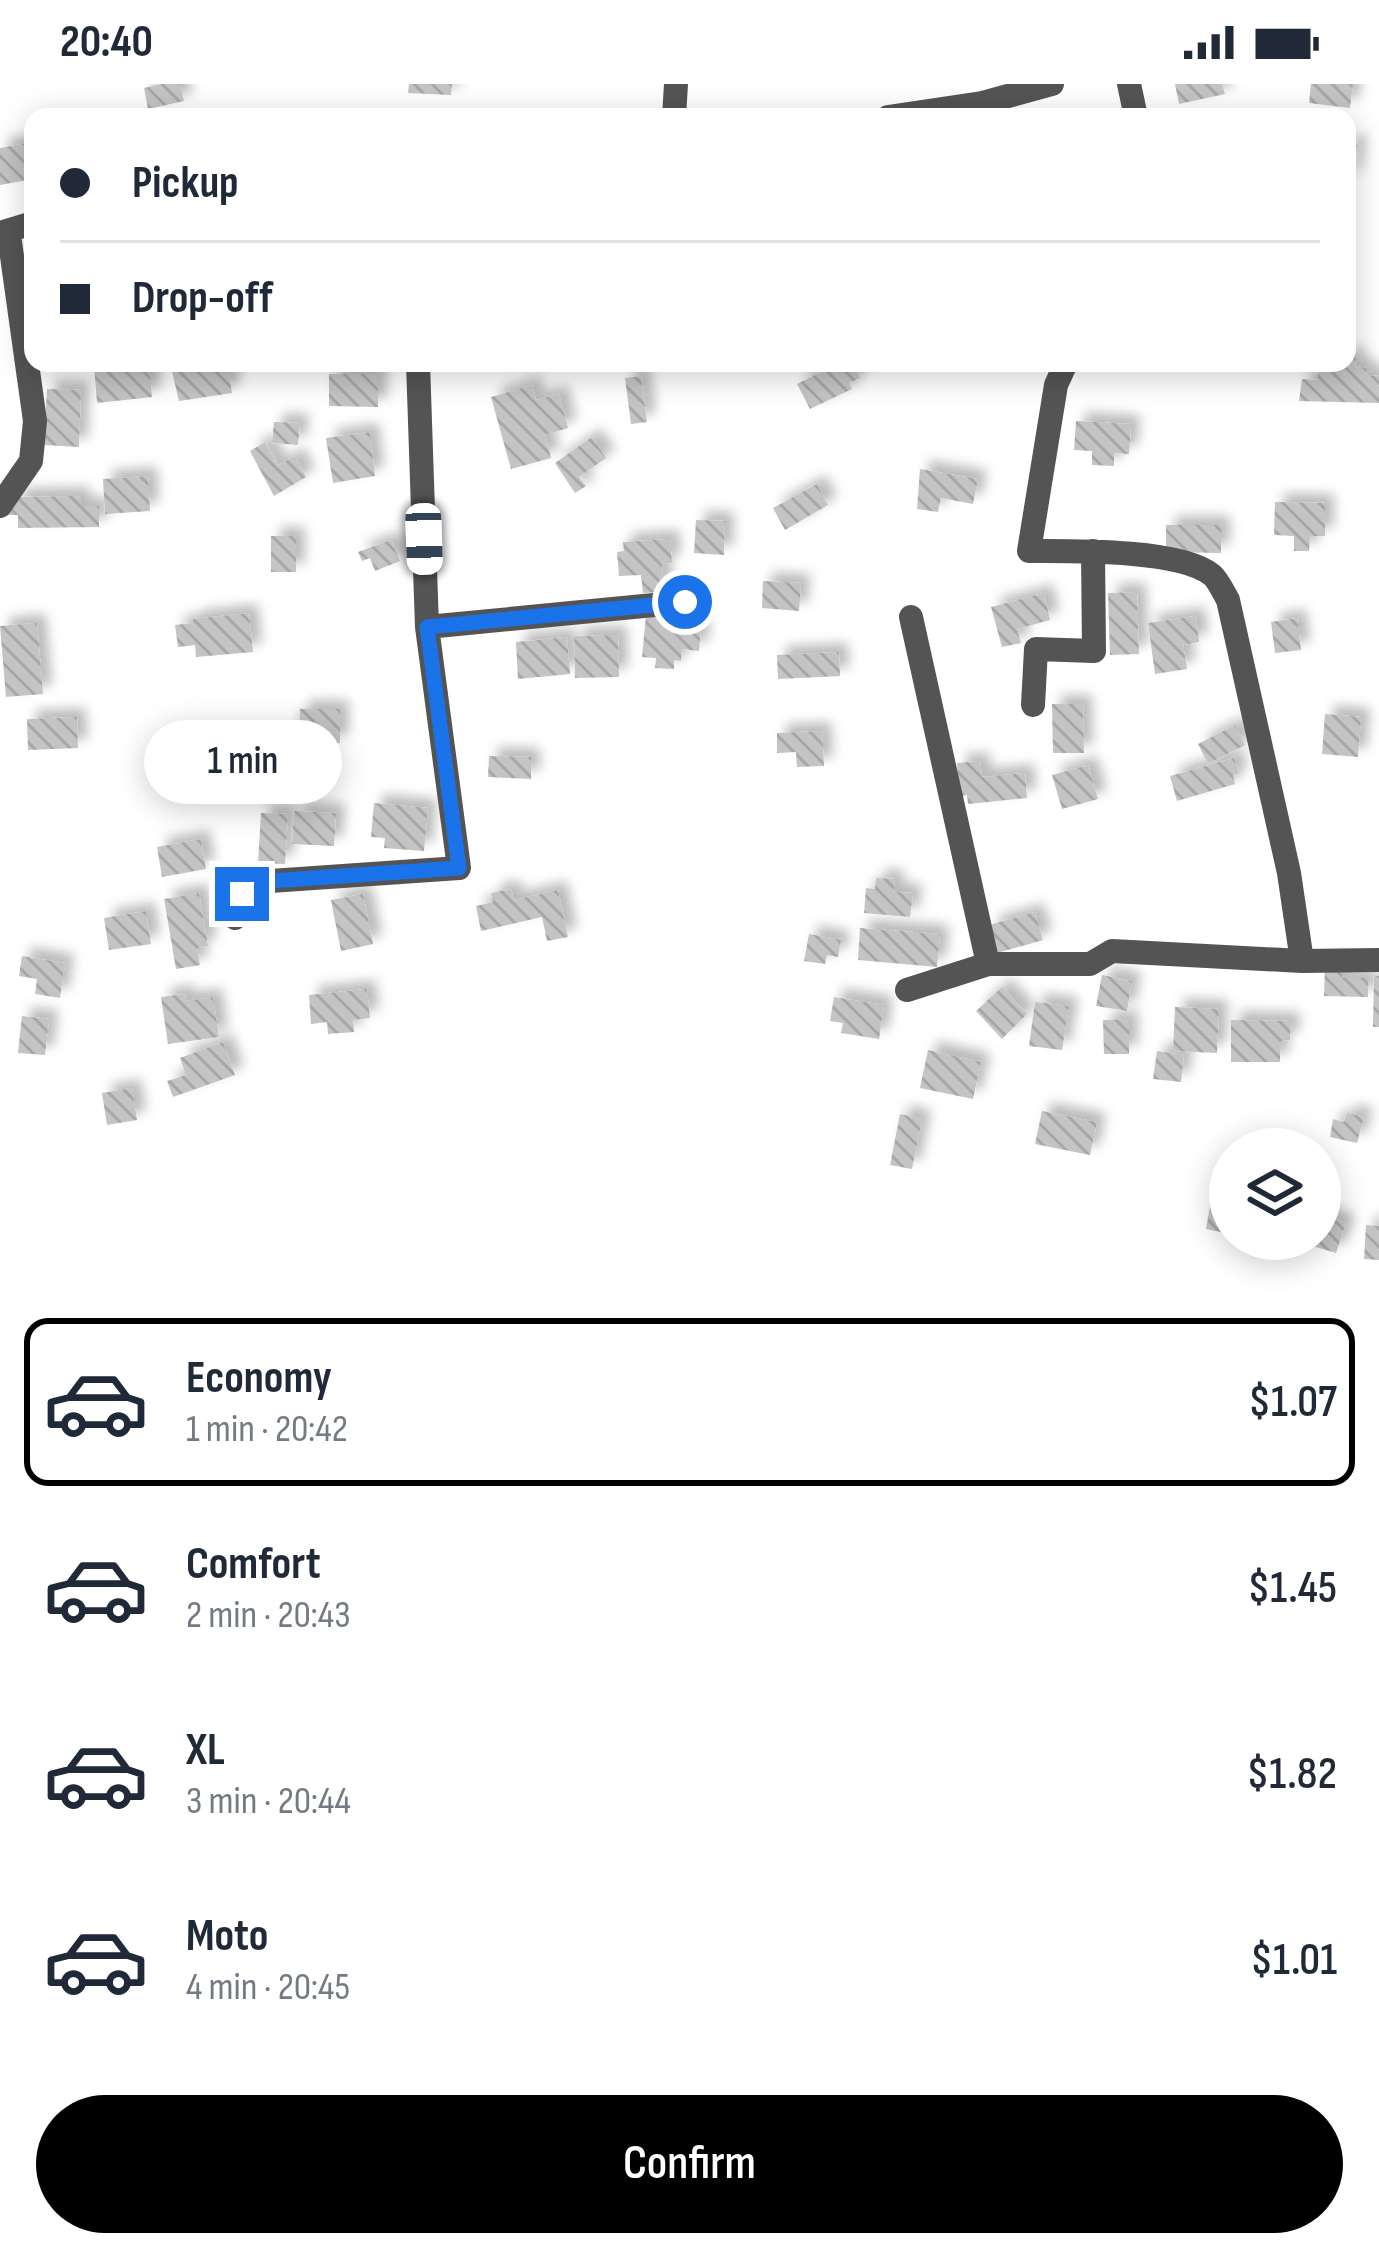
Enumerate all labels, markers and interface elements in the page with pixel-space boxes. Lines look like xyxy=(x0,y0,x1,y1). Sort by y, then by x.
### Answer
text: 20:40 xyxy=(60,15,153,70)
text: Pickup xyxy=(132,156,239,211)
text: Drop-off xyxy=(132,271,273,326)
car xyxy=(405,502,443,576)
route start xyxy=(658,575,712,629)
callout: 1 min xyxy=(143,720,341,804)
text: 1 min xyxy=(208,738,278,785)
route end xyxy=(215,867,269,921)
map controls xyxy=(1209,1128,1341,1260)
button: layers xyxy=(1209,1128,1341,1260)
icon: car xyxy=(42,1348,150,1456)
text: Economy xyxy=(186,1351,332,1406)
text: $1.07 xyxy=(1248,1375,1337,1430)
text: 1 min · 20:42 xyxy=(186,1406,348,1453)
icon: car xyxy=(42,1534,150,1642)
text: Comfort xyxy=(186,1537,321,1592)
text: $1.45 xyxy=(1247,1561,1337,1616)
text: 2 min · 20:43 xyxy=(186,1592,351,1639)
icon: car xyxy=(42,1720,150,1828)
text: XL xyxy=(186,1723,225,1778)
text: $1.82 xyxy=(1247,1747,1337,1802)
text: 3 min · 20:44 xyxy=(186,1778,351,1825)
icon: car xyxy=(42,1906,150,2014)
text: Moto xyxy=(186,1909,268,1964)
text: $1.01 xyxy=(1250,1933,1337,1988)
text: 4 min · 20:45 xyxy=(186,1964,350,2011)
button: Confirm xyxy=(36,2095,1343,2233)

